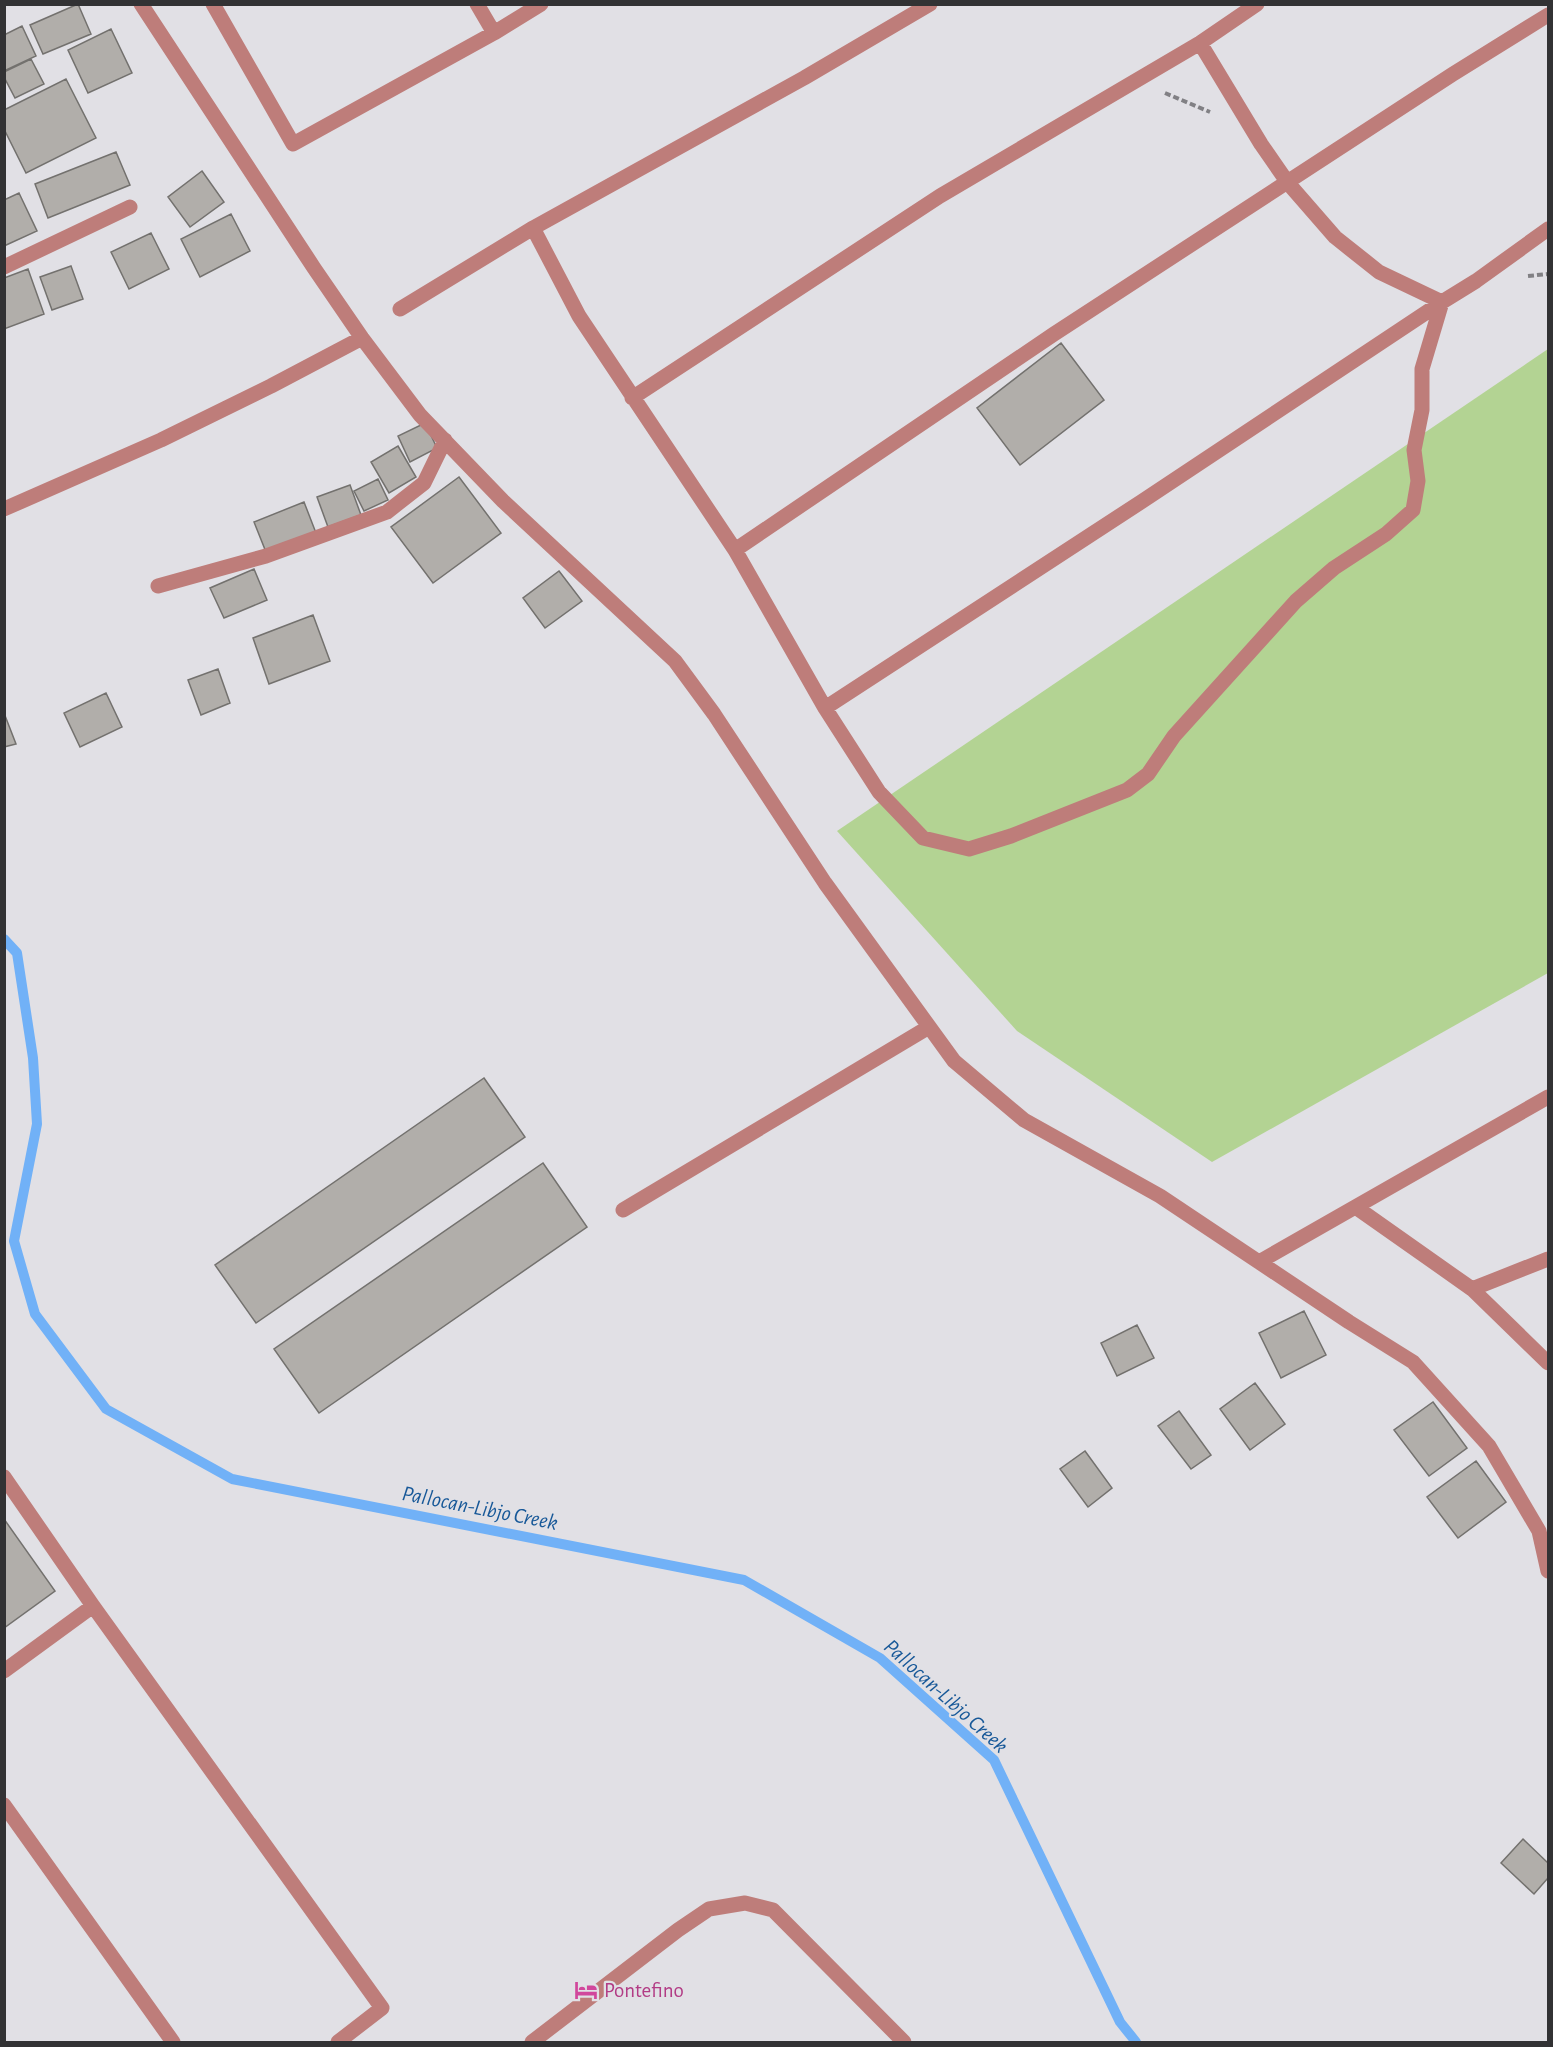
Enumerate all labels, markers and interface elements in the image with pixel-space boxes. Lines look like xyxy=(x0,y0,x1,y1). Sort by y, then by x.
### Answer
water label: Pallocan-Libjo Creek xyxy=(400,1482,560,1534)
water label: Pallocan-Libjo Creek xyxy=(880,1635,1012,1757)
hotel icon: Pontefino xyxy=(573,1977,599,2003)
place label: Pontefino xyxy=(604,1980,684,2001)

